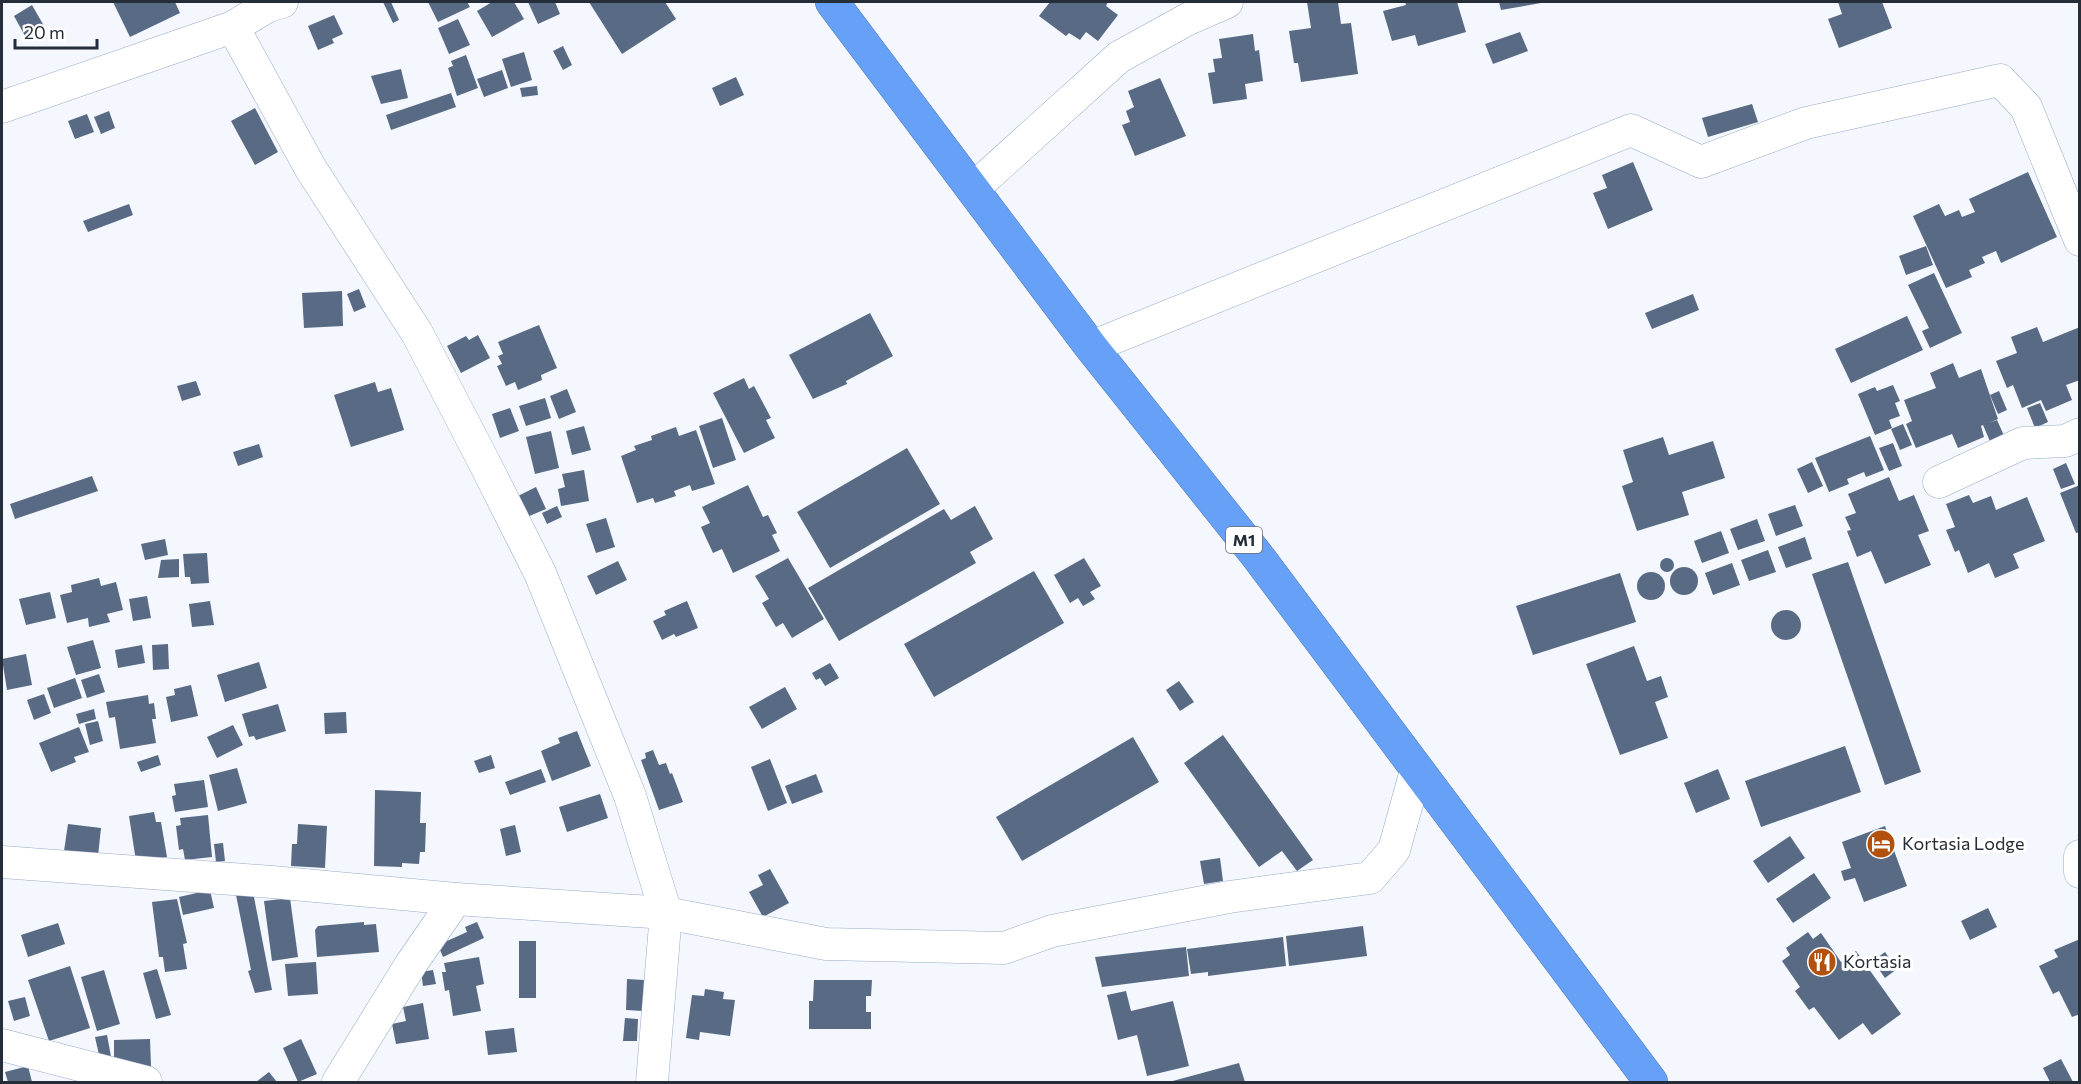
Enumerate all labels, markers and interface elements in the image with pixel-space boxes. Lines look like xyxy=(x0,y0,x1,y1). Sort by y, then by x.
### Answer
scale bar xyxy=(15,12,98,50)
text: 20 m xyxy=(24,21,65,43)
road number: M1 xyxy=(1226,527,1262,553)
hotel icon: Kortasia Lodge xyxy=(1865,828,1897,860)
place label: Kortasia Lodge xyxy=(1902,832,2024,854)
restaurant icon: Kortasia xyxy=(1806,946,1838,978)
place label: Kortasia xyxy=(1843,950,1911,972)

